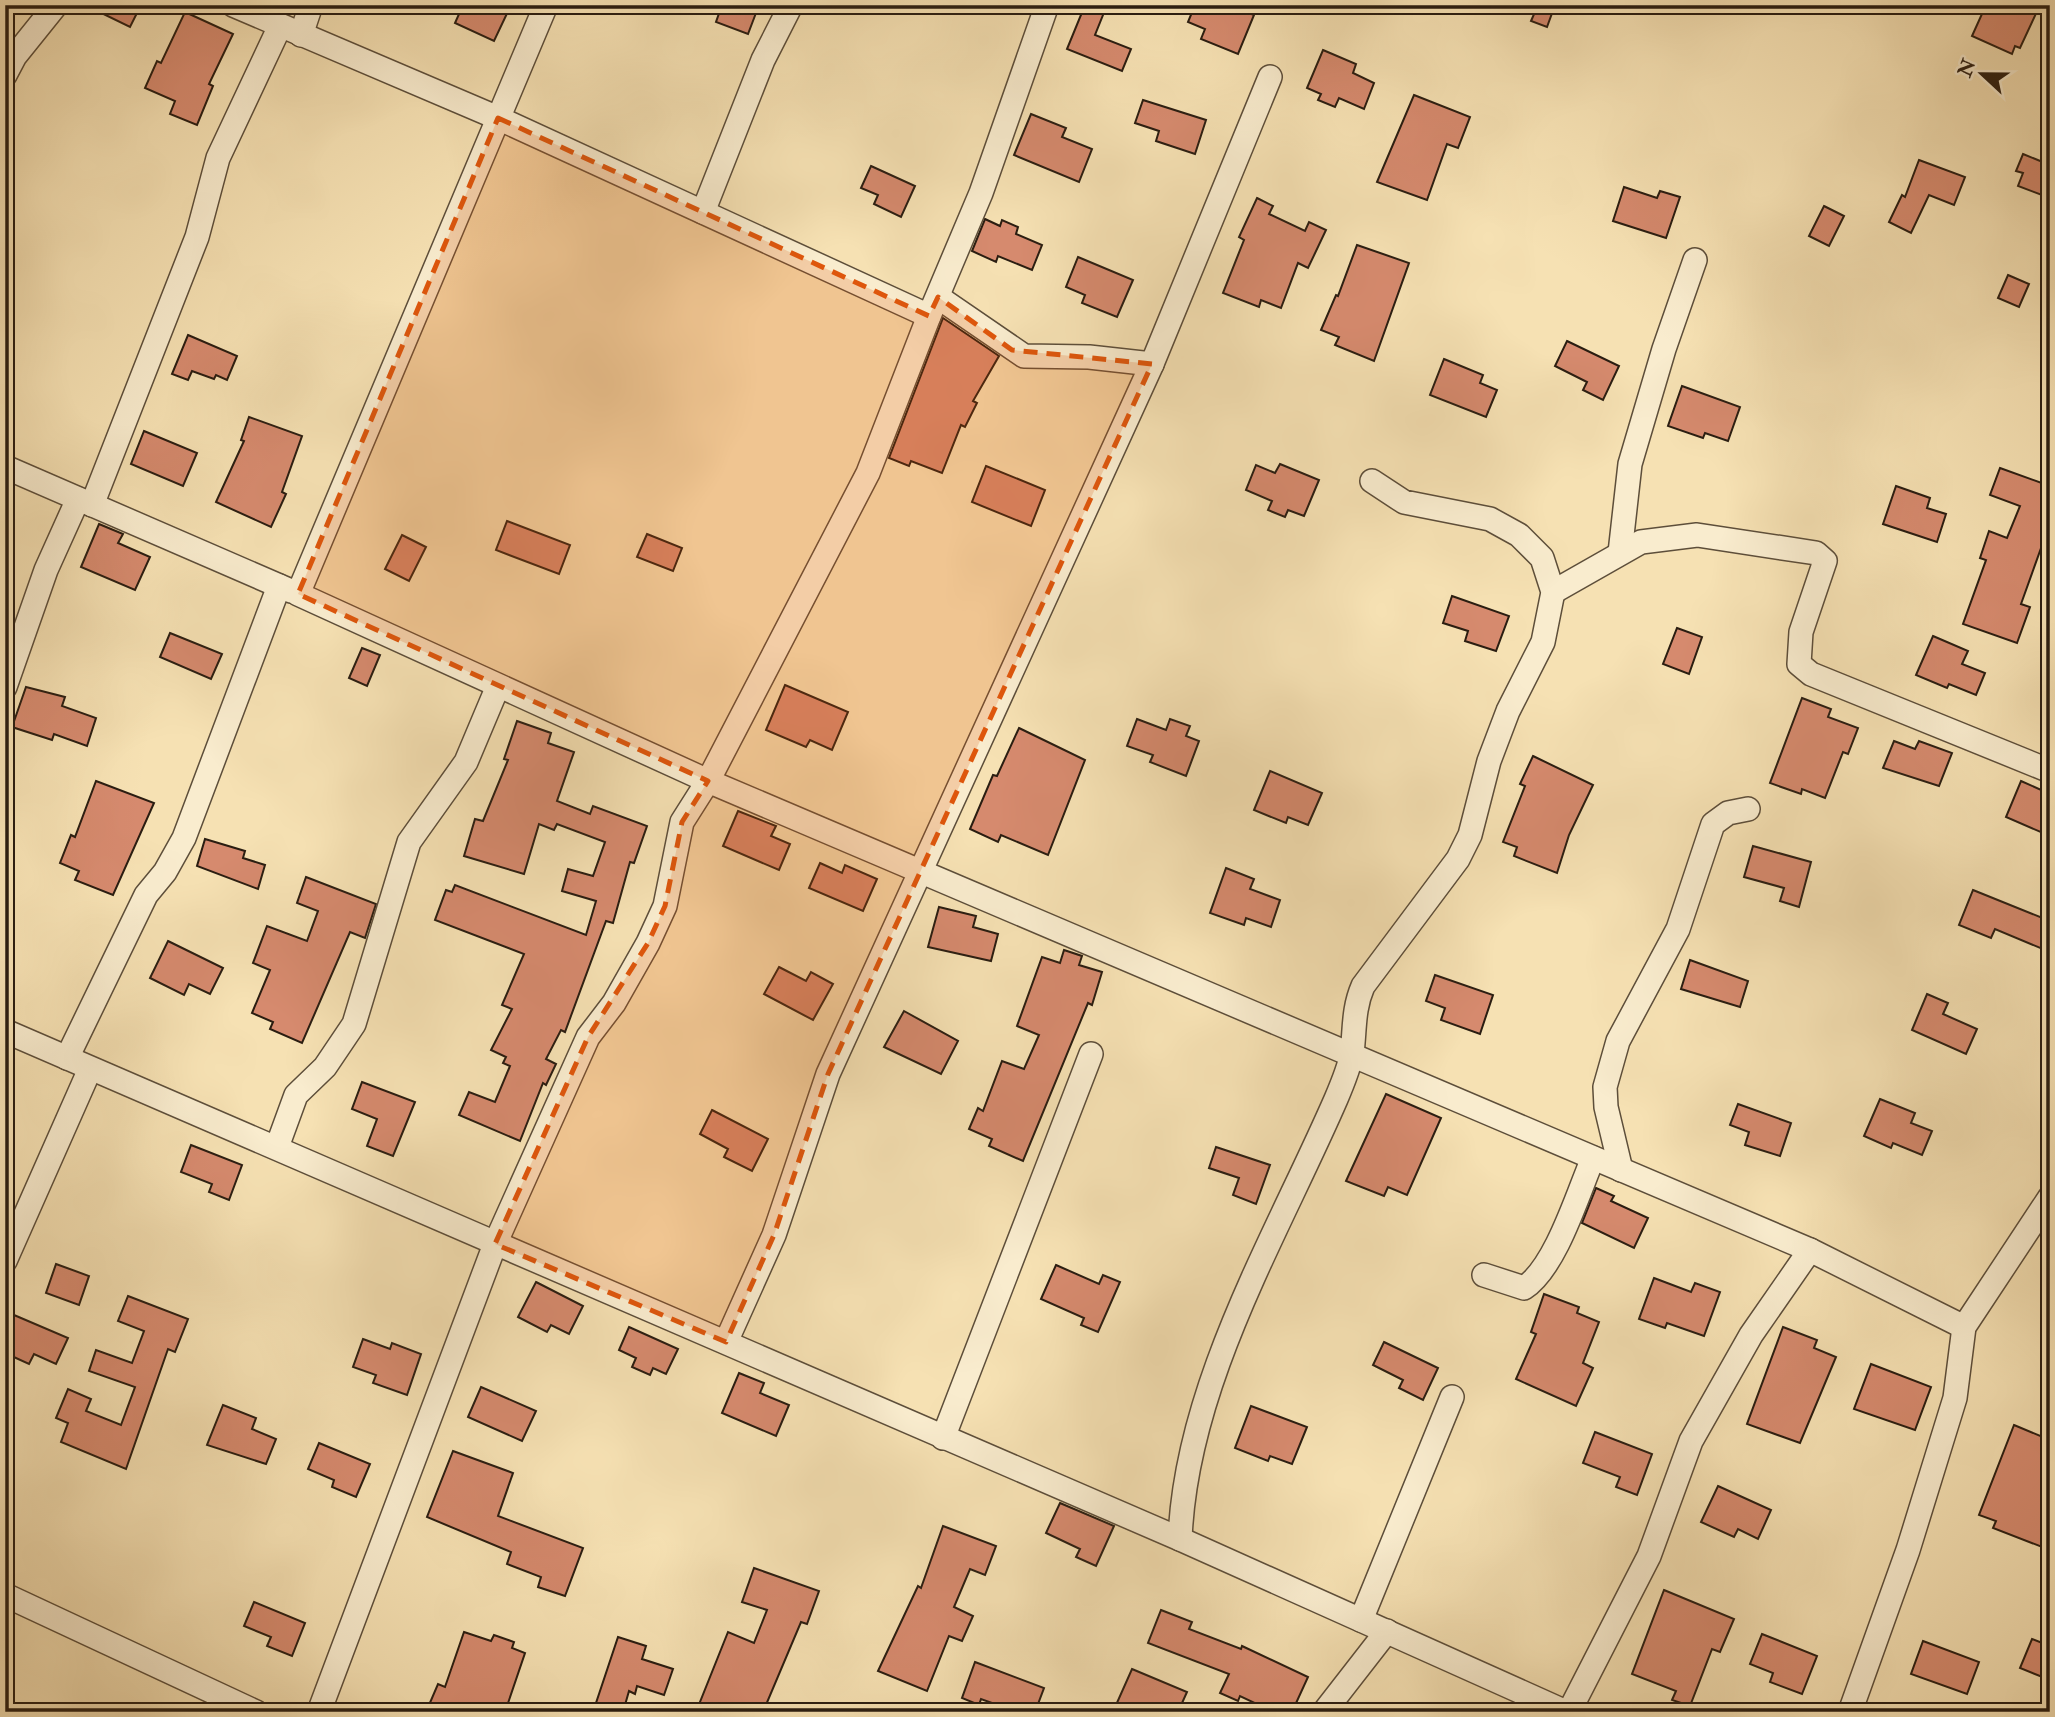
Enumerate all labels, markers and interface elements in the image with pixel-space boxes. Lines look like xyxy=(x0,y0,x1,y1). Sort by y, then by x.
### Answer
north arrow xyxy=(1946,38,2016,108)
text: N xyxy=(1952,55,1982,81)

